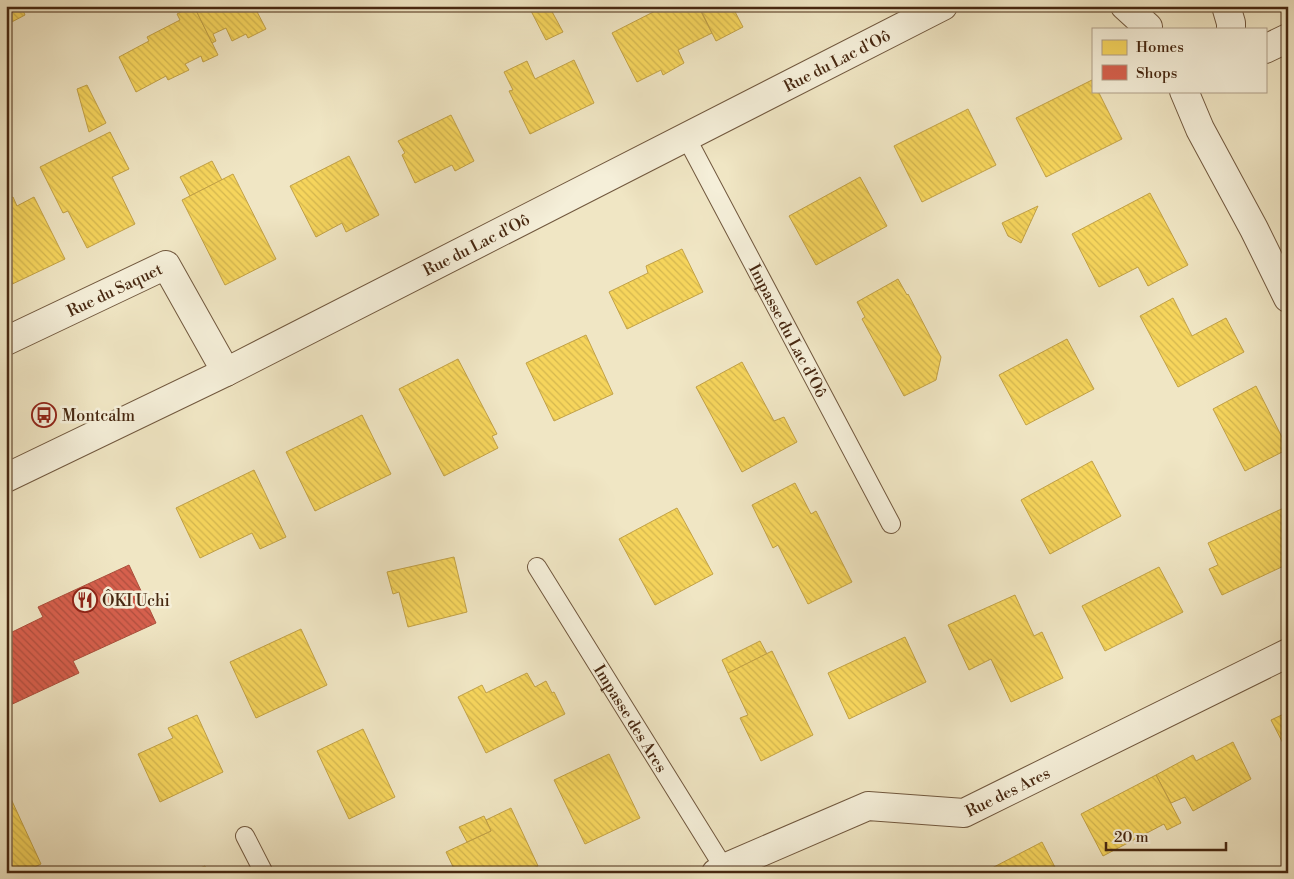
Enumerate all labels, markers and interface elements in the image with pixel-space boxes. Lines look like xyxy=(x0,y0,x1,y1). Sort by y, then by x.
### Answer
street label: Rue du Lac d'Oô xyxy=(780,26,894,97)
legend xyxy=(1092,28,1266,92)
text: Homes xyxy=(1136,38,1184,57)
text: Shops xyxy=(1136,64,1177,83)
street label: Rue du Lac d'Oô xyxy=(420,210,533,281)
street label: Rue du Saquet xyxy=(64,259,166,322)
street label: Impasse du Lac d'Oô xyxy=(744,261,831,401)
bus stop icon: Montcalm xyxy=(31,402,57,428)
place label: Montcalm xyxy=(62,406,135,426)
restaurant icon: ÔKI Uchi xyxy=(72,587,98,613)
place label: ÔKI Uchi xyxy=(102,589,170,611)
street label: Impasse des Ares xyxy=(589,661,671,776)
street label: Rue des Ares xyxy=(962,763,1054,822)
scale bar xyxy=(1106,819,1226,851)
text: 20 m xyxy=(1114,828,1149,847)

